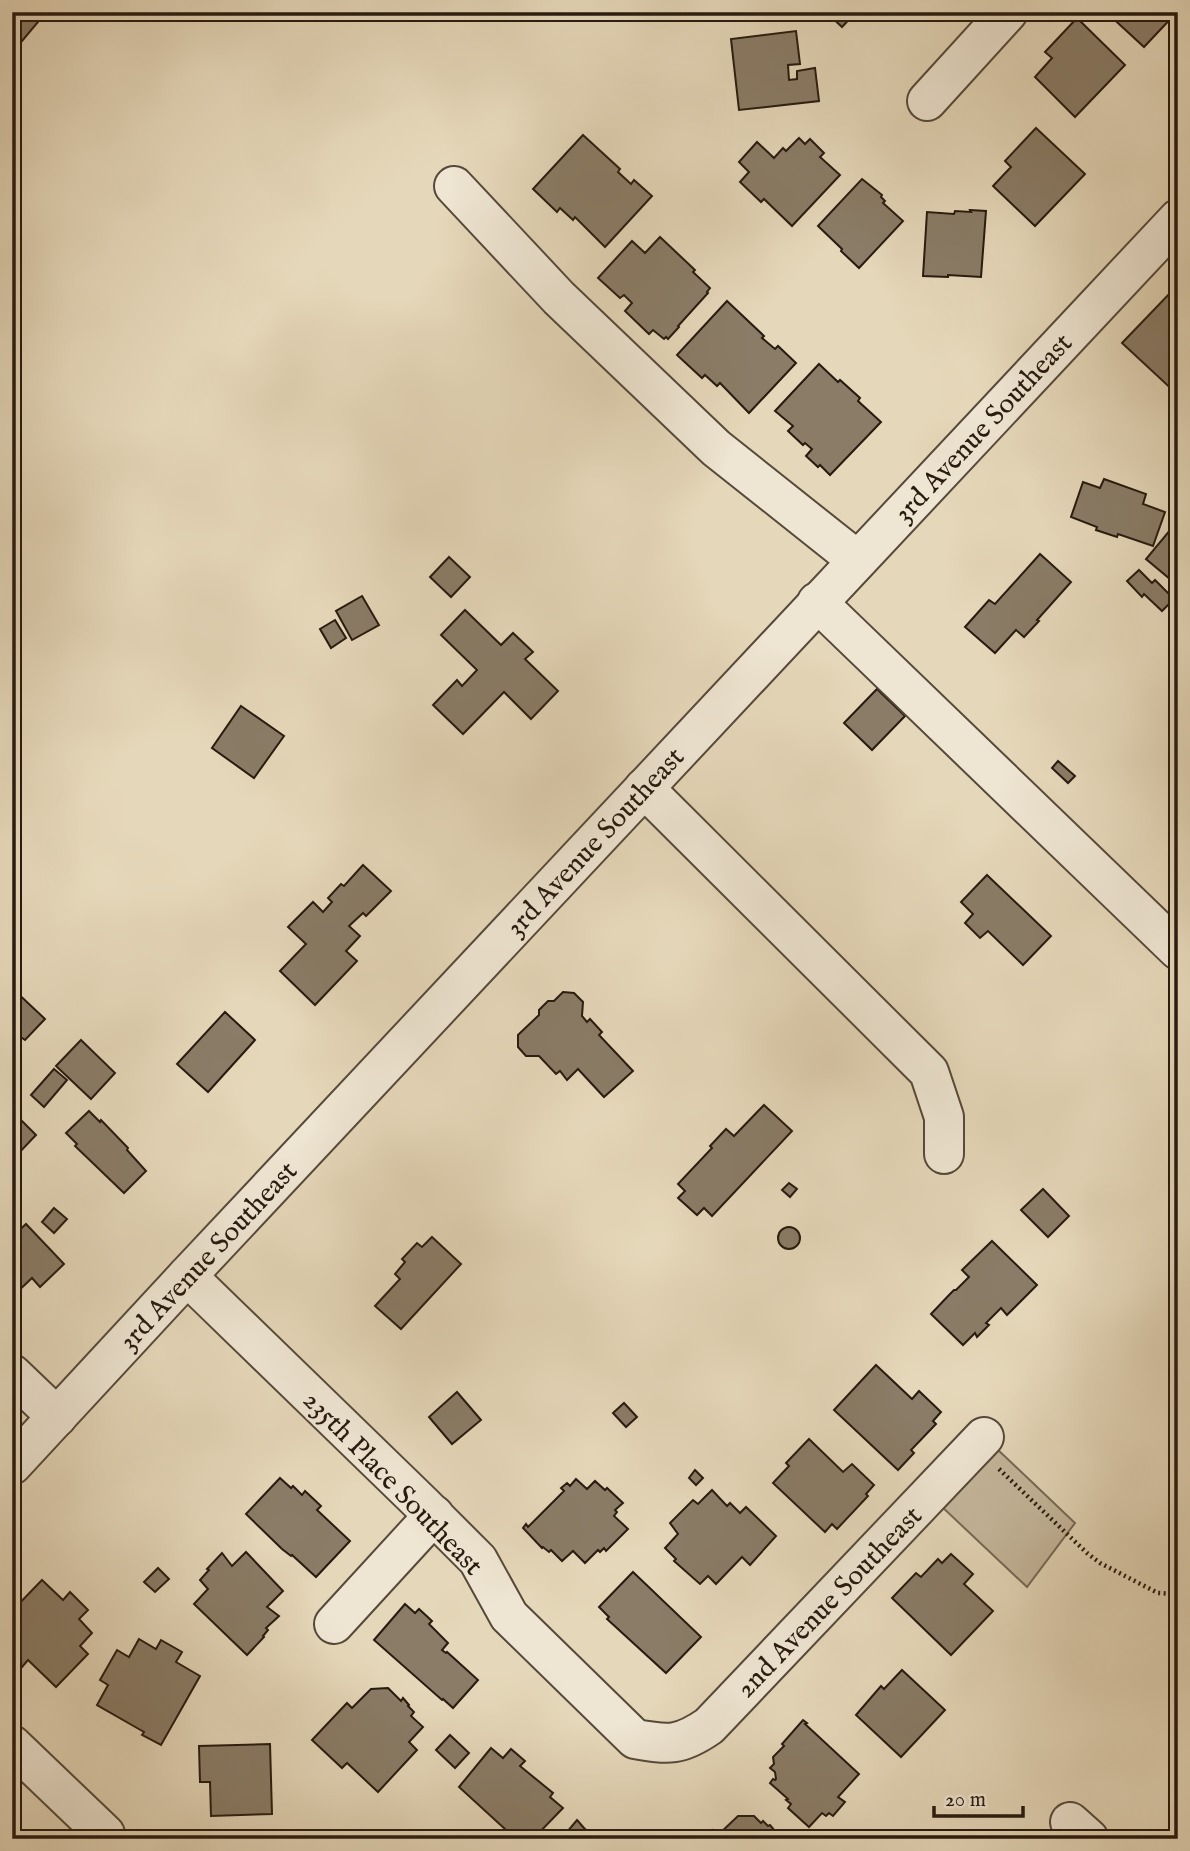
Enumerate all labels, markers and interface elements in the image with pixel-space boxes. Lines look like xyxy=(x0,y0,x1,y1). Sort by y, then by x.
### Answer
street label: 3rd Avenue Southeast xyxy=(887,326,1081,531)
street label: 3rd Avenue Southeast xyxy=(499,740,693,945)
street label: 3rd Avenue Southeast xyxy=(112,1154,306,1359)
street label: 235th Place Southeast xyxy=(295,1384,490,1584)
street label: 2nd Avenue Southeast xyxy=(729,1499,931,1706)
scale bar xyxy=(934,1774,1024,1818)
text: 20 m xyxy=(945,1787,986,1814)

